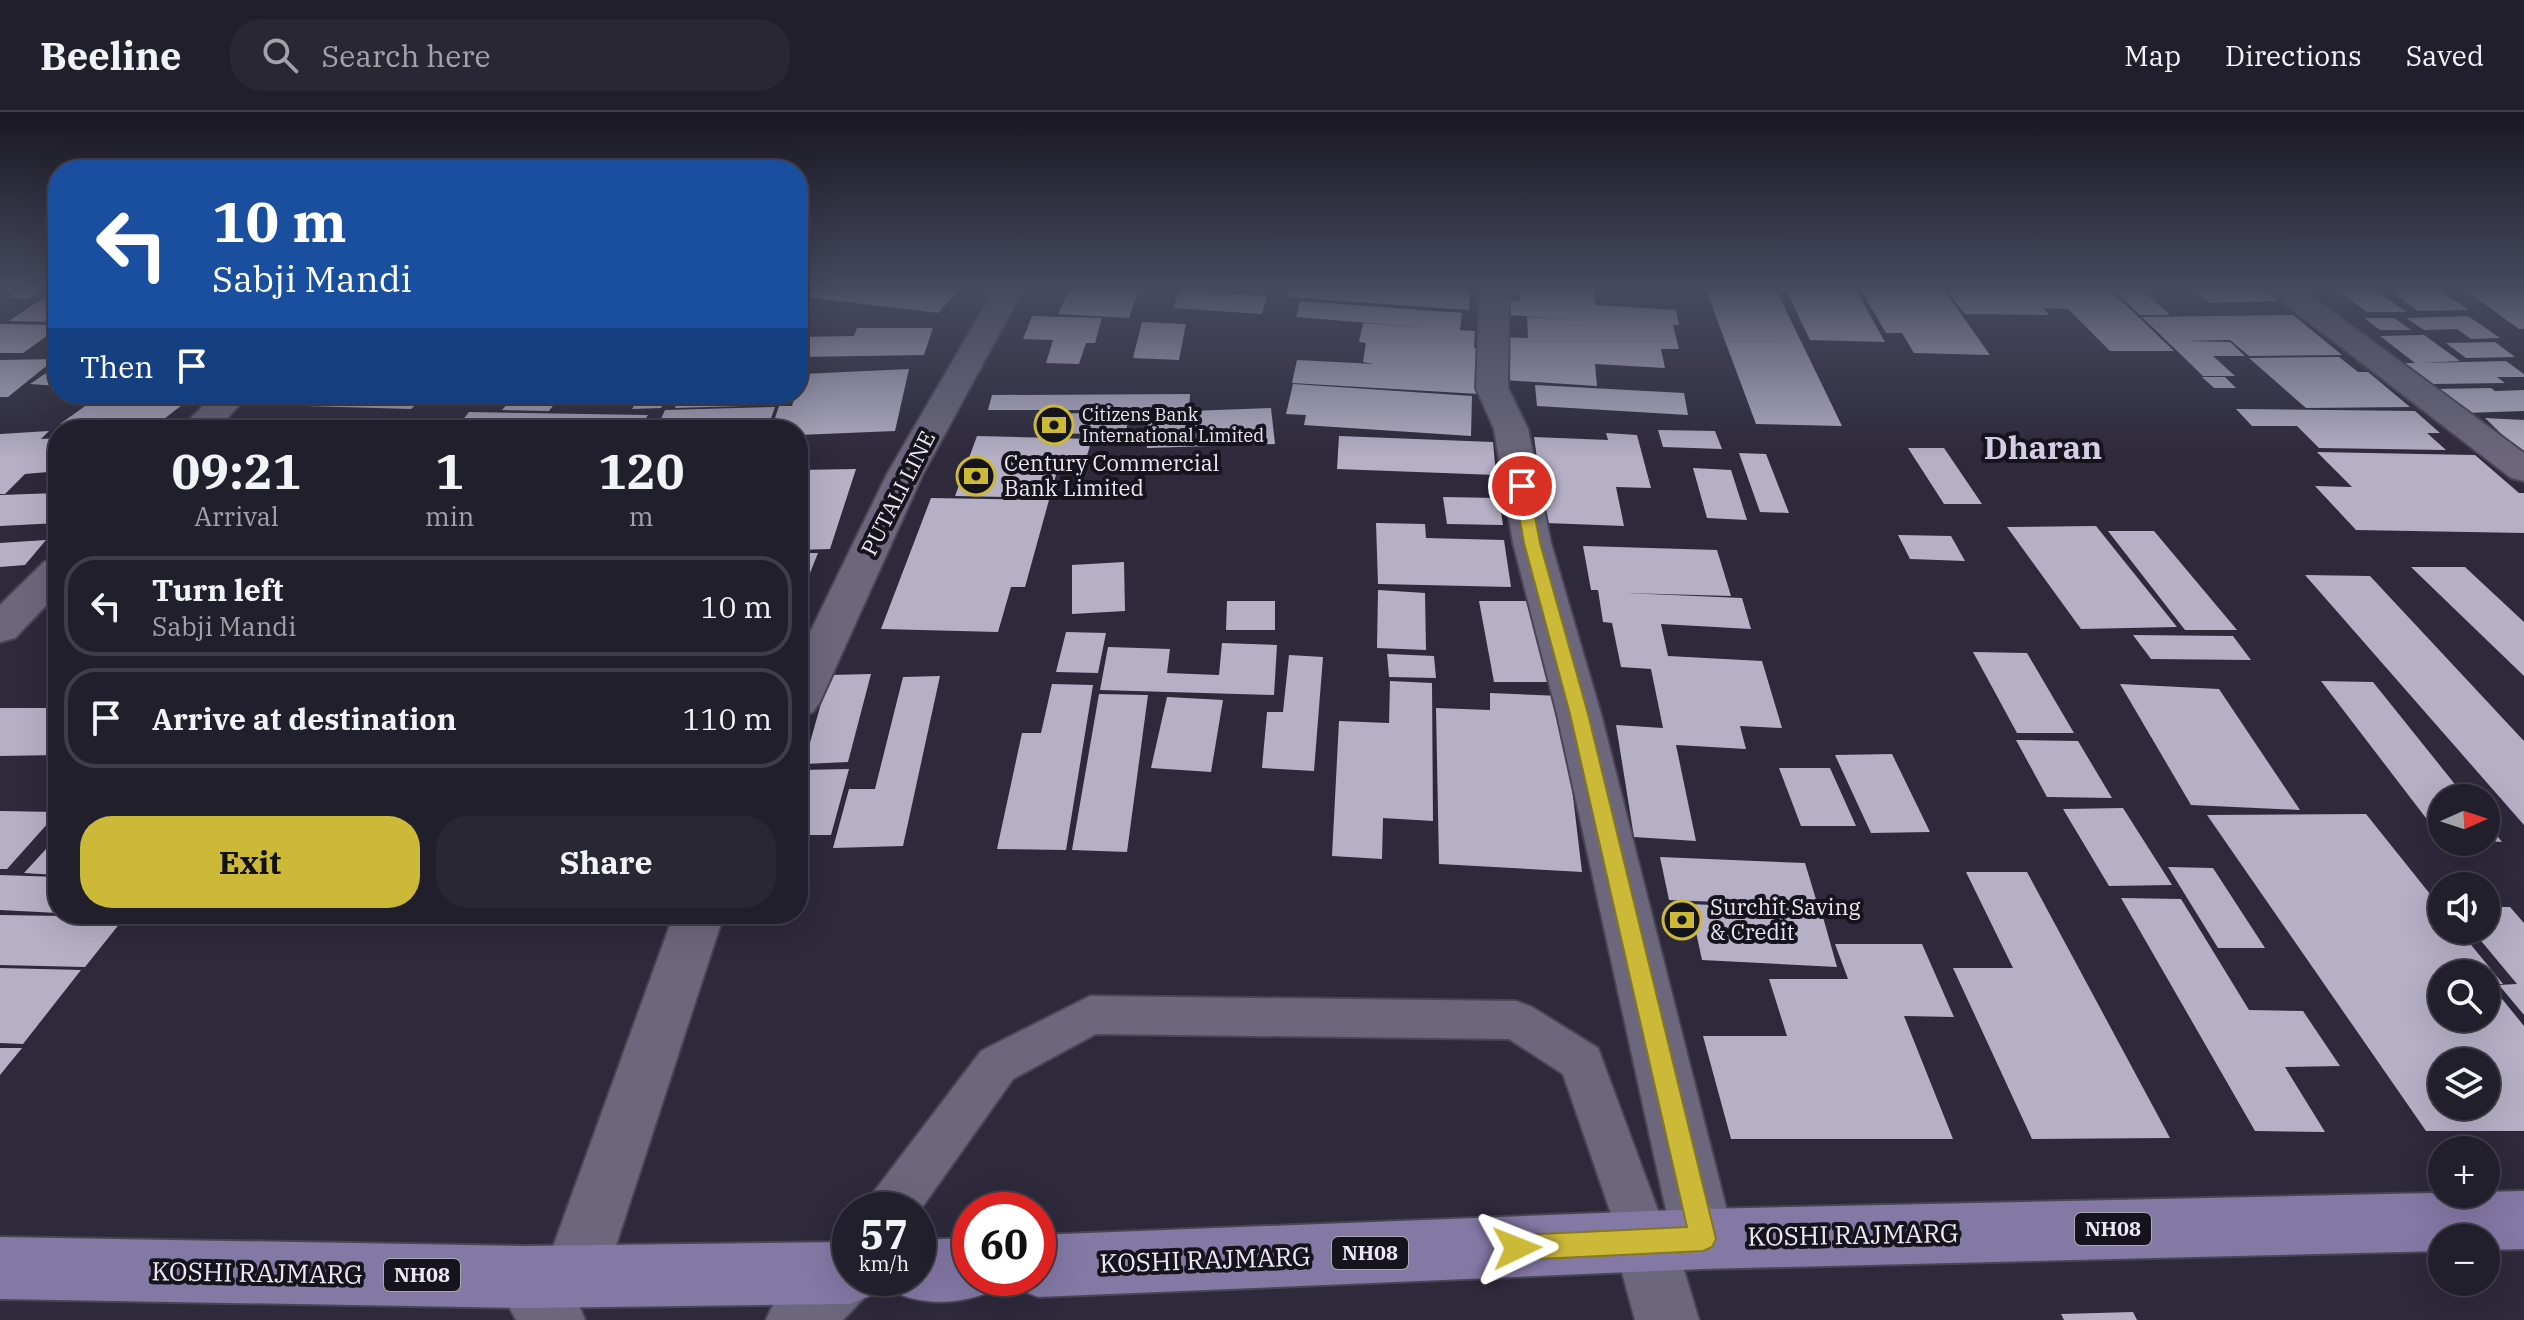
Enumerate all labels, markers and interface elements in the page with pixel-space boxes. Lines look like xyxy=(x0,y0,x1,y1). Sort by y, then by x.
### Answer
search box xyxy=(230,19,790,91)
text: Beeline xyxy=(40,31,182,80)
icon: search xyxy=(258,33,302,77)
text: Search here xyxy=(322,36,491,75)
text: Map xyxy=(2124,37,2181,74)
text: Directions xyxy=(2225,37,2362,74)
text: Saved xyxy=(2406,37,2484,74)
text: 10 m xyxy=(212,185,347,257)
icon: left xyxy=(80,192,184,296)
text: Sabji Mandi xyxy=(212,255,412,302)
icon: arrive xyxy=(170,344,214,388)
text: Then xyxy=(80,347,154,386)
place label: Citizens Bank International Limited xyxy=(1082,403,1264,447)
bank icon: Citizens Bank International Limited xyxy=(1033,404,1075,446)
street label: PUTALI LINE xyxy=(854,426,941,560)
district label: Dharan xyxy=(1984,426,2102,468)
text: 09:21 xyxy=(172,440,301,502)
text: 1 xyxy=(435,440,464,502)
text: 120 xyxy=(598,440,684,502)
place label: Century Commercial Bank Limited xyxy=(1004,448,1219,502)
pin xyxy=(1488,452,1556,520)
bank icon: Century Commercial Bank Limited xyxy=(955,455,997,497)
icon: arrive xyxy=(1500,464,1544,508)
text: Arrival xyxy=(194,499,279,533)
text: min xyxy=(425,499,474,533)
text: m xyxy=(629,499,654,533)
text: Turn left xyxy=(152,570,284,609)
icon: left xyxy=(84,584,128,628)
text: 10 m xyxy=(700,587,772,626)
text: Sabji Mandi xyxy=(152,609,296,643)
icon: arrive xyxy=(84,696,128,740)
text: Arrive at destination xyxy=(152,699,457,738)
text: 110 m xyxy=(682,699,772,738)
north arrow xyxy=(2428,784,2500,856)
map controls xyxy=(2428,784,2500,1296)
button: Exit xyxy=(80,816,420,908)
button: Share xyxy=(436,816,776,908)
button: sound xyxy=(2428,872,2500,944)
place label: Surchit Saving & Credit xyxy=(1710,892,1861,946)
bank icon: Surchit Saving & Credit xyxy=(1661,899,1703,941)
button: search xyxy=(2428,960,2500,1032)
button: layers xyxy=(2428,1048,2500,1120)
button: + xyxy=(2428,1136,2500,1208)
speed limit sign: 60 xyxy=(952,1192,1056,1296)
position arrow xyxy=(1475,1206,1559,1290)
text: 57 xyxy=(860,1208,908,1260)
road number: NH08 xyxy=(2075,1213,2151,1245)
street label: KOSHI RAJMARG xyxy=(1747,1215,1959,1253)
button: − xyxy=(2428,1224,2500,1296)
road number: NH08 xyxy=(1332,1237,1408,1269)
street label: KOSHI RAJMARG xyxy=(1099,1238,1311,1280)
text: km/h xyxy=(859,1250,909,1277)
street label: KOSHI RAJMARG xyxy=(151,1253,363,1291)
road number: NH08 xyxy=(384,1259,460,1291)

